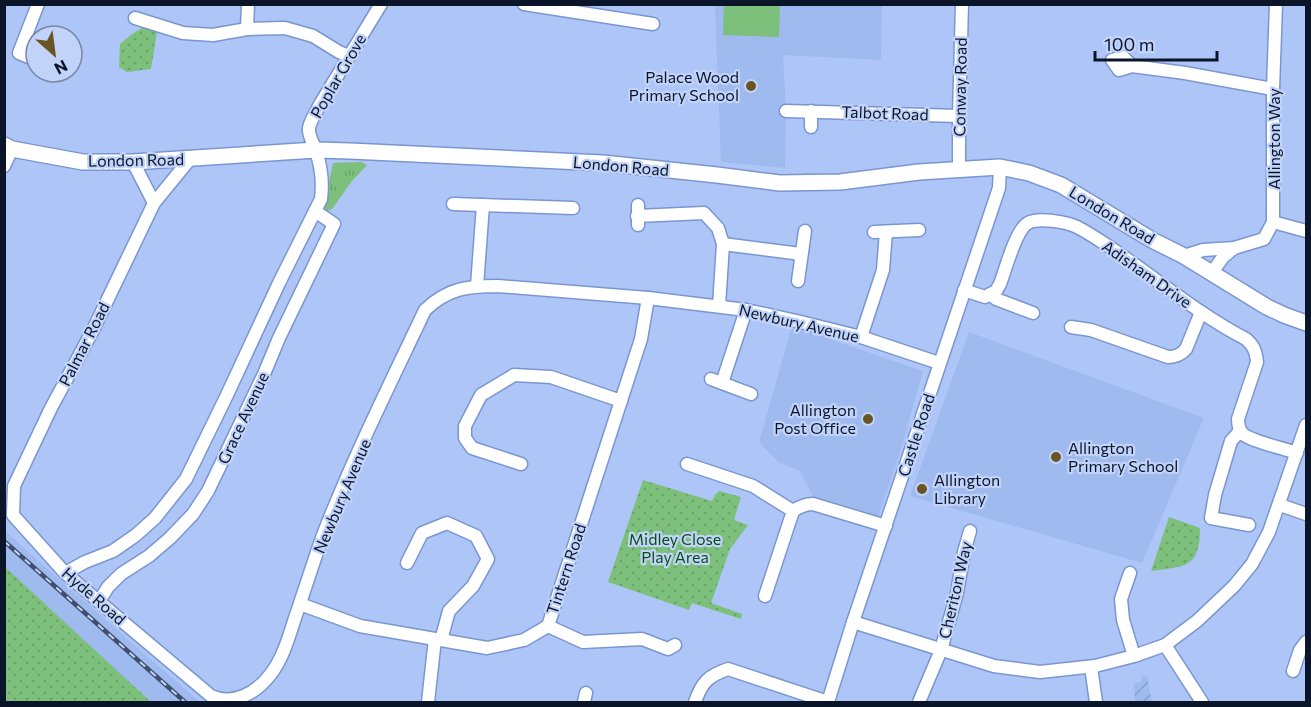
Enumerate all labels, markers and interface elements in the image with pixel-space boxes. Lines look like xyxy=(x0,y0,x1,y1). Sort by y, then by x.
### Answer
north arrow xyxy=(24,24,84,84)
scale bar xyxy=(1095,24,1216,62)
street label: Poplar Grove xyxy=(306,30,369,121)
text: 100 m xyxy=(1104,33,1154,55)
street label: Conway Road xyxy=(949,37,970,137)
text: N xyxy=(52,56,71,79)
place label: Palace Wood Primary School xyxy=(629,67,739,104)
marker: Palace Wood Primary School xyxy=(744,79,758,93)
street label: Allington Way xyxy=(1264,88,1283,190)
street label: Talbot Road xyxy=(841,101,929,124)
street label: London Road xyxy=(88,149,184,170)
street label: London Road xyxy=(572,152,670,179)
street label: London Road xyxy=(1066,182,1158,248)
street label: Adisham Drive xyxy=(1099,236,1196,311)
street label: Palmar Road xyxy=(54,299,113,389)
street label: Newbury Avenue xyxy=(737,299,861,346)
street label: Grace Avenue xyxy=(213,369,272,467)
street label: Castle Road xyxy=(893,391,938,479)
place label: Allington Post Office xyxy=(774,400,856,437)
marker: Allington Post Office xyxy=(861,412,875,426)
street label: Newbury Avenue xyxy=(309,436,374,556)
place label: Allington Primary School xyxy=(1068,438,1178,475)
marker: Allington Primary School xyxy=(1049,450,1063,464)
place label: Allington Library xyxy=(934,470,1000,507)
marker: Allington Library xyxy=(915,482,929,496)
street label: Tintern Road xyxy=(542,521,589,617)
park label: Midley Close Play Area xyxy=(629,529,721,566)
street label: Cheriton Way xyxy=(934,539,975,640)
street label: Hyde Road xyxy=(59,563,130,628)

